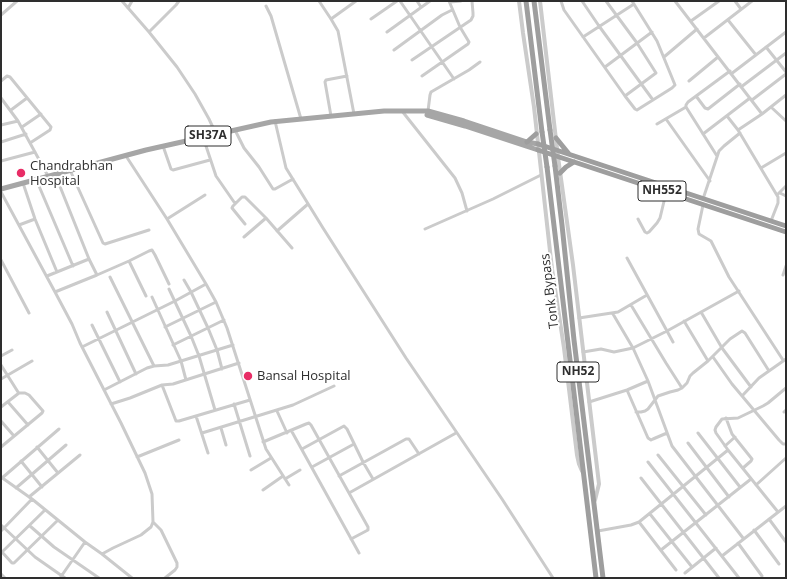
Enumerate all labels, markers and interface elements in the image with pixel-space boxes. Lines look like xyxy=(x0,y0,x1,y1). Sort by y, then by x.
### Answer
road number: SH37A xyxy=(185,126,231,146)
place label: Chandrabhan Hospital xyxy=(30,158,113,189)
marker: Chandrabhan Hospital xyxy=(15,167,27,179)
road number: NH552 xyxy=(638,181,686,201)
street label: Tonk Bypass xyxy=(538,253,562,329)
road number: NH52 xyxy=(557,362,599,382)
place label: Bansal Hospital xyxy=(257,368,351,384)
marker: Bansal Hospital xyxy=(242,370,254,382)

